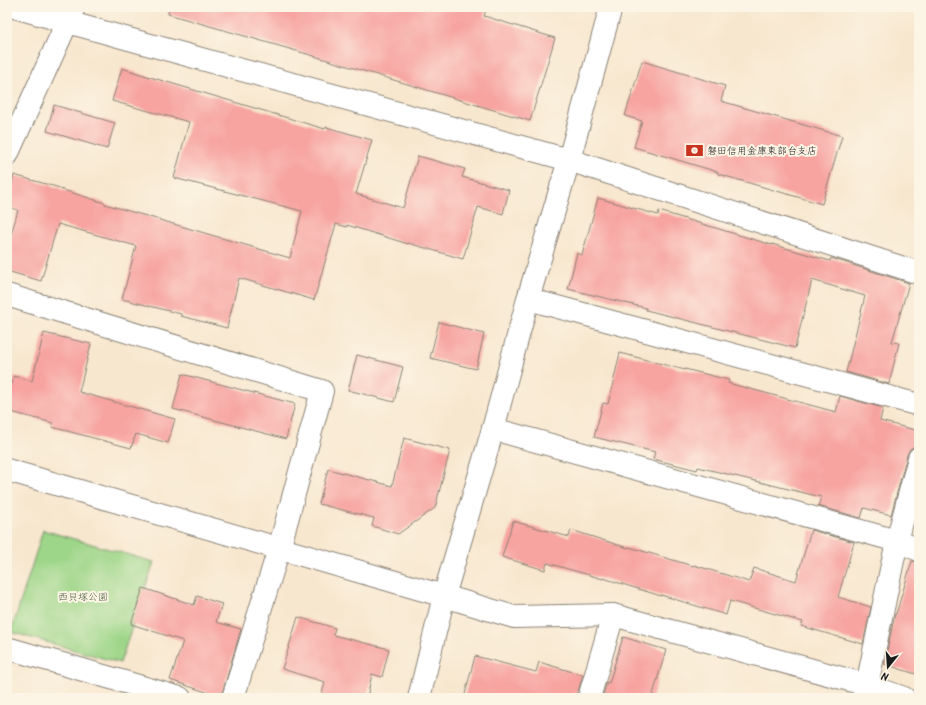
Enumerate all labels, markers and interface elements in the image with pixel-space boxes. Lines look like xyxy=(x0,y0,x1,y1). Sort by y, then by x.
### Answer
bank icon: 磐田信用金庫東部台支店 xyxy=(684,141,704,161)
place label: 磐田信用金庫東部台支店 xyxy=(707,143,817,159)
park label: 西貝塚公園 xyxy=(58,589,108,605)
north arrow xyxy=(868,647,908,687)
text: N xyxy=(879,666,891,685)

